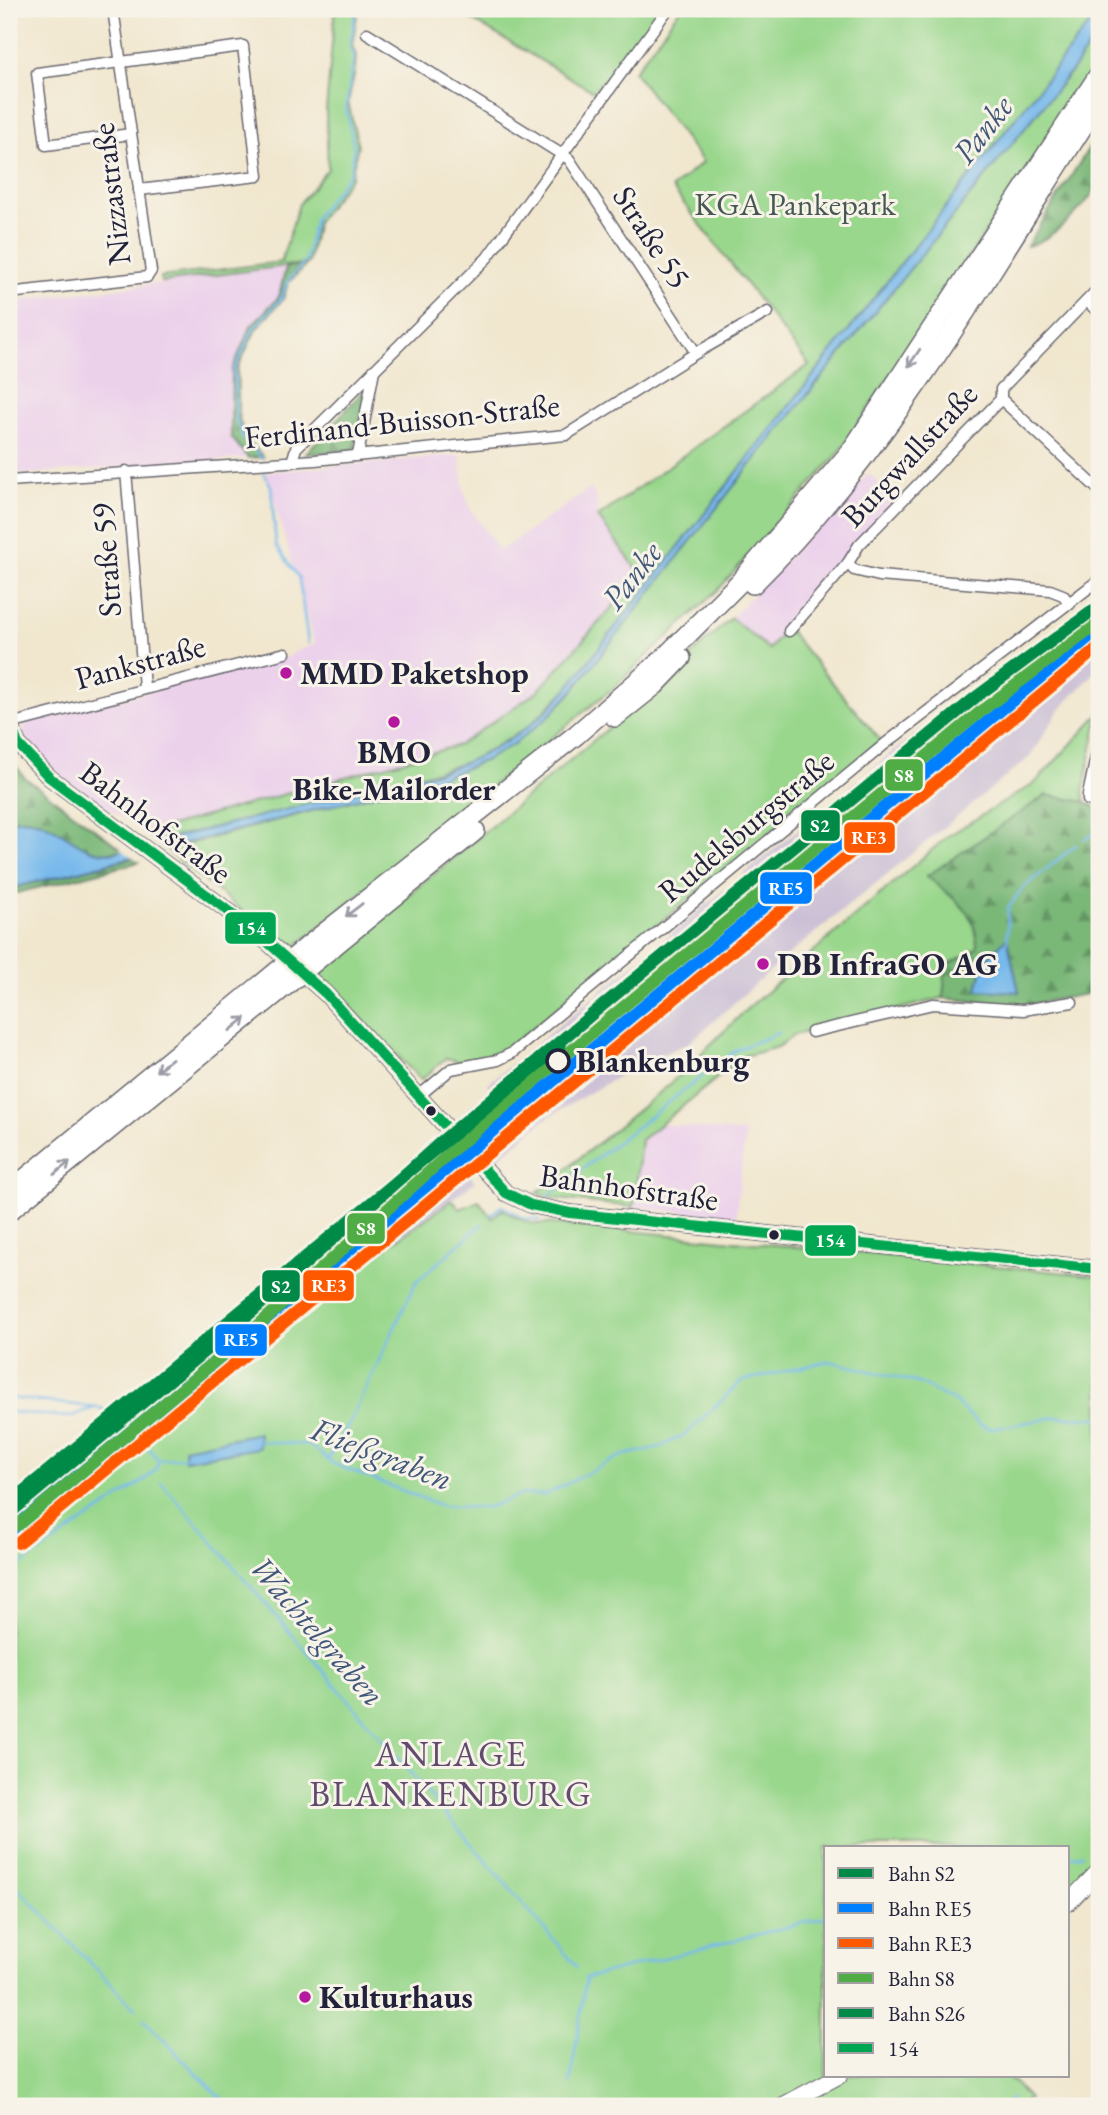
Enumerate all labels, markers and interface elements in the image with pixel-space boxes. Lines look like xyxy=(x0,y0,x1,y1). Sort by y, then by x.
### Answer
water label: Panke xyxy=(942,86,1023,172)
street label: Nizzastraße xyxy=(81,121,141,267)
street label: Straße 55 xyxy=(603,178,701,296)
park label: KGA Pankepark xyxy=(694,183,897,225)
one-way arrow xyxy=(907,348,922,367)
street label: Burgwallstraße xyxy=(831,374,987,536)
street label: Ferdinand-Buisson-Straße xyxy=(242,384,562,458)
street label: Straße 59 xyxy=(81,502,131,618)
water label: Panke xyxy=(591,532,672,618)
street label: Pankstraße xyxy=(70,624,210,700)
place label: MMD Paketshop xyxy=(300,652,529,694)
marker: MMD Paketshop xyxy=(278,665,294,681)
marker: BMO Bike-Mailorder xyxy=(386,714,402,730)
place label: BMO Bike-Mailorder xyxy=(292,731,496,810)
street label: Rudelsburgstraße xyxy=(649,740,843,912)
street label: Bahnhofstraße xyxy=(72,751,240,893)
line badge: S8 xyxy=(884,758,924,792)
text: S8 xyxy=(894,763,914,788)
line badge: S2 xyxy=(800,809,841,842)
text: S2 xyxy=(810,813,830,838)
line badge: RE3 xyxy=(843,821,896,854)
text: RE3 xyxy=(851,825,887,850)
line badge: RE5 xyxy=(759,871,813,905)
text: RE5 xyxy=(768,876,804,901)
one-way arrow xyxy=(346,902,364,917)
line badge: 154 xyxy=(224,911,277,945)
text: 154 xyxy=(236,916,267,941)
place label: DB InfraGO AG xyxy=(777,943,998,985)
marker: DB InfraGO AG xyxy=(755,956,771,972)
one-way arrow xyxy=(229,1017,247,1032)
place label: Blankenburg xyxy=(576,1040,750,1082)
marker: Blankenburg xyxy=(546,1049,570,1073)
one-way arrow xyxy=(155,1057,173,1073)
unlabelled marker xyxy=(424,1104,438,1118)
street label: Bahnhofstraße xyxy=(537,1154,721,1220)
one-way arrow xyxy=(52,1160,70,1176)
line badge: S8 xyxy=(346,1212,386,1245)
text: S8 xyxy=(356,1216,376,1241)
line badge: 154 xyxy=(804,1224,857,1257)
unlabelled marker xyxy=(767,1228,781,1242)
text: 154 xyxy=(815,1228,846,1253)
line badge: S2 xyxy=(261,1269,301,1303)
line badge: RE3 xyxy=(302,1269,355,1302)
text: RE3 xyxy=(311,1273,347,1298)
text: S2 xyxy=(271,1274,291,1299)
line badge: RE5 xyxy=(214,1323,268,1357)
text: RE5 xyxy=(223,1327,259,1352)
water label: Fließgraben xyxy=(304,1407,458,1500)
water label: Wachtelgraben xyxy=(240,1546,395,1715)
district label: ANLAGE BLANKENBURG xyxy=(309,1731,593,1816)
legend xyxy=(824,1846,1070,2076)
text: Bahn S2 xyxy=(888,1860,955,1887)
text: Bahn RE5 xyxy=(888,1895,972,1922)
text: Bahn RE3 xyxy=(888,1930,972,1957)
text: Bahn S8 xyxy=(888,1965,955,1992)
place label: Kulturhaus xyxy=(319,1976,473,2018)
marker: Kulturhaus xyxy=(297,1989,313,2005)
text: Bahn S26 xyxy=(888,2000,965,2027)
text: 154 xyxy=(888,2035,919,2062)

